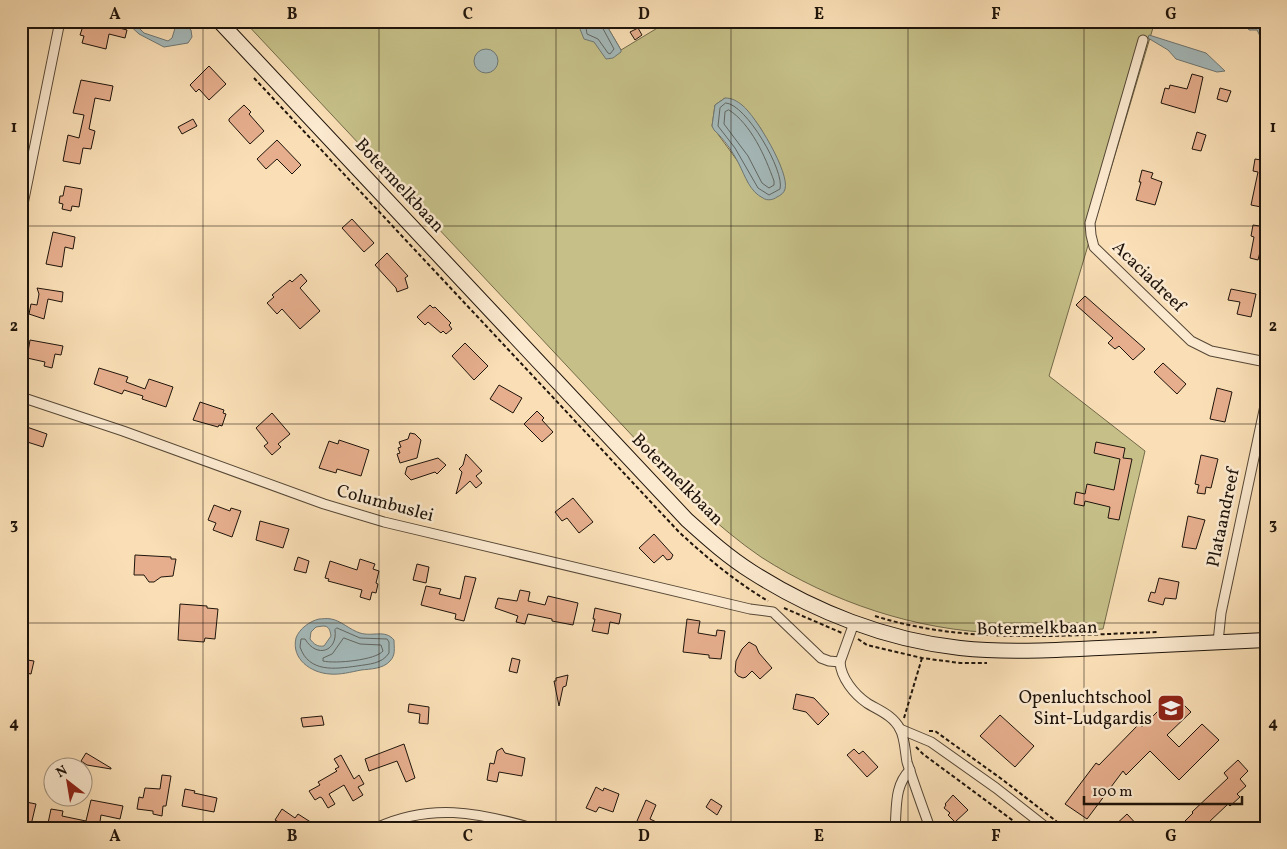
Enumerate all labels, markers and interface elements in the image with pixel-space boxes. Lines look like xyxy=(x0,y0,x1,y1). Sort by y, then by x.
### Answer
text: A xyxy=(109,4,121,26)
text: B xyxy=(287,4,298,26)
text: C xyxy=(463,4,473,26)
text: D xyxy=(638,4,650,26)
text: E xyxy=(814,4,824,26)
text: F xyxy=(991,4,1001,26)
text: G xyxy=(1165,4,1177,26)
text: 1 xyxy=(11,117,17,139)
text: 1 xyxy=(1270,117,1276,139)
street label: Botermelkbaan xyxy=(349,133,450,239)
street label: Acaciadreef xyxy=(1106,236,1191,319)
text: 2 xyxy=(10,316,18,338)
text: 2 xyxy=(1269,316,1277,338)
street label: Botermelkbaan xyxy=(625,428,729,532)
street label: Plataandreef xyxy=(1201,464,1247,570)
street label: Columbuslei xyxy=(334,479,436,529)
text: 3 xyxy=(10,514,18,536)
text: 3 xyxy=(1269,514,1277,536)
street label: Botermelkbaan xyxy=(976,615,1098,643)
place label: Openluchtschool Sint-Ludgardis xyxy=(1019,686,1152,732)
school or university icon: Openluchtschool Sint-Ludgardis xyxy=(1156,693,1186,723)
text: 4 xyxy=(9,713,19,735)
text: 4 xyxy=(1268,713,1278,735)
north arrow xyxy=(42,756,92,806)
text: N xyxy=(53,761,71,783)
scale bar xyxy=(1084,774,1242,806)
text: 100 m xyxy=(1092,782,1132,803)
text: A xyxy=(109,826,121,848)
text: B xyxy=(287,826,298,848)
text: C xyxy=(463,826,473,848)
text: D xyxy=(638,826,650,848)
text: E xyxy=(814,826,824,848)
text: F xyxy=(991,826,1001,848)
text: G xyxy=(1165,826,1177,848)

